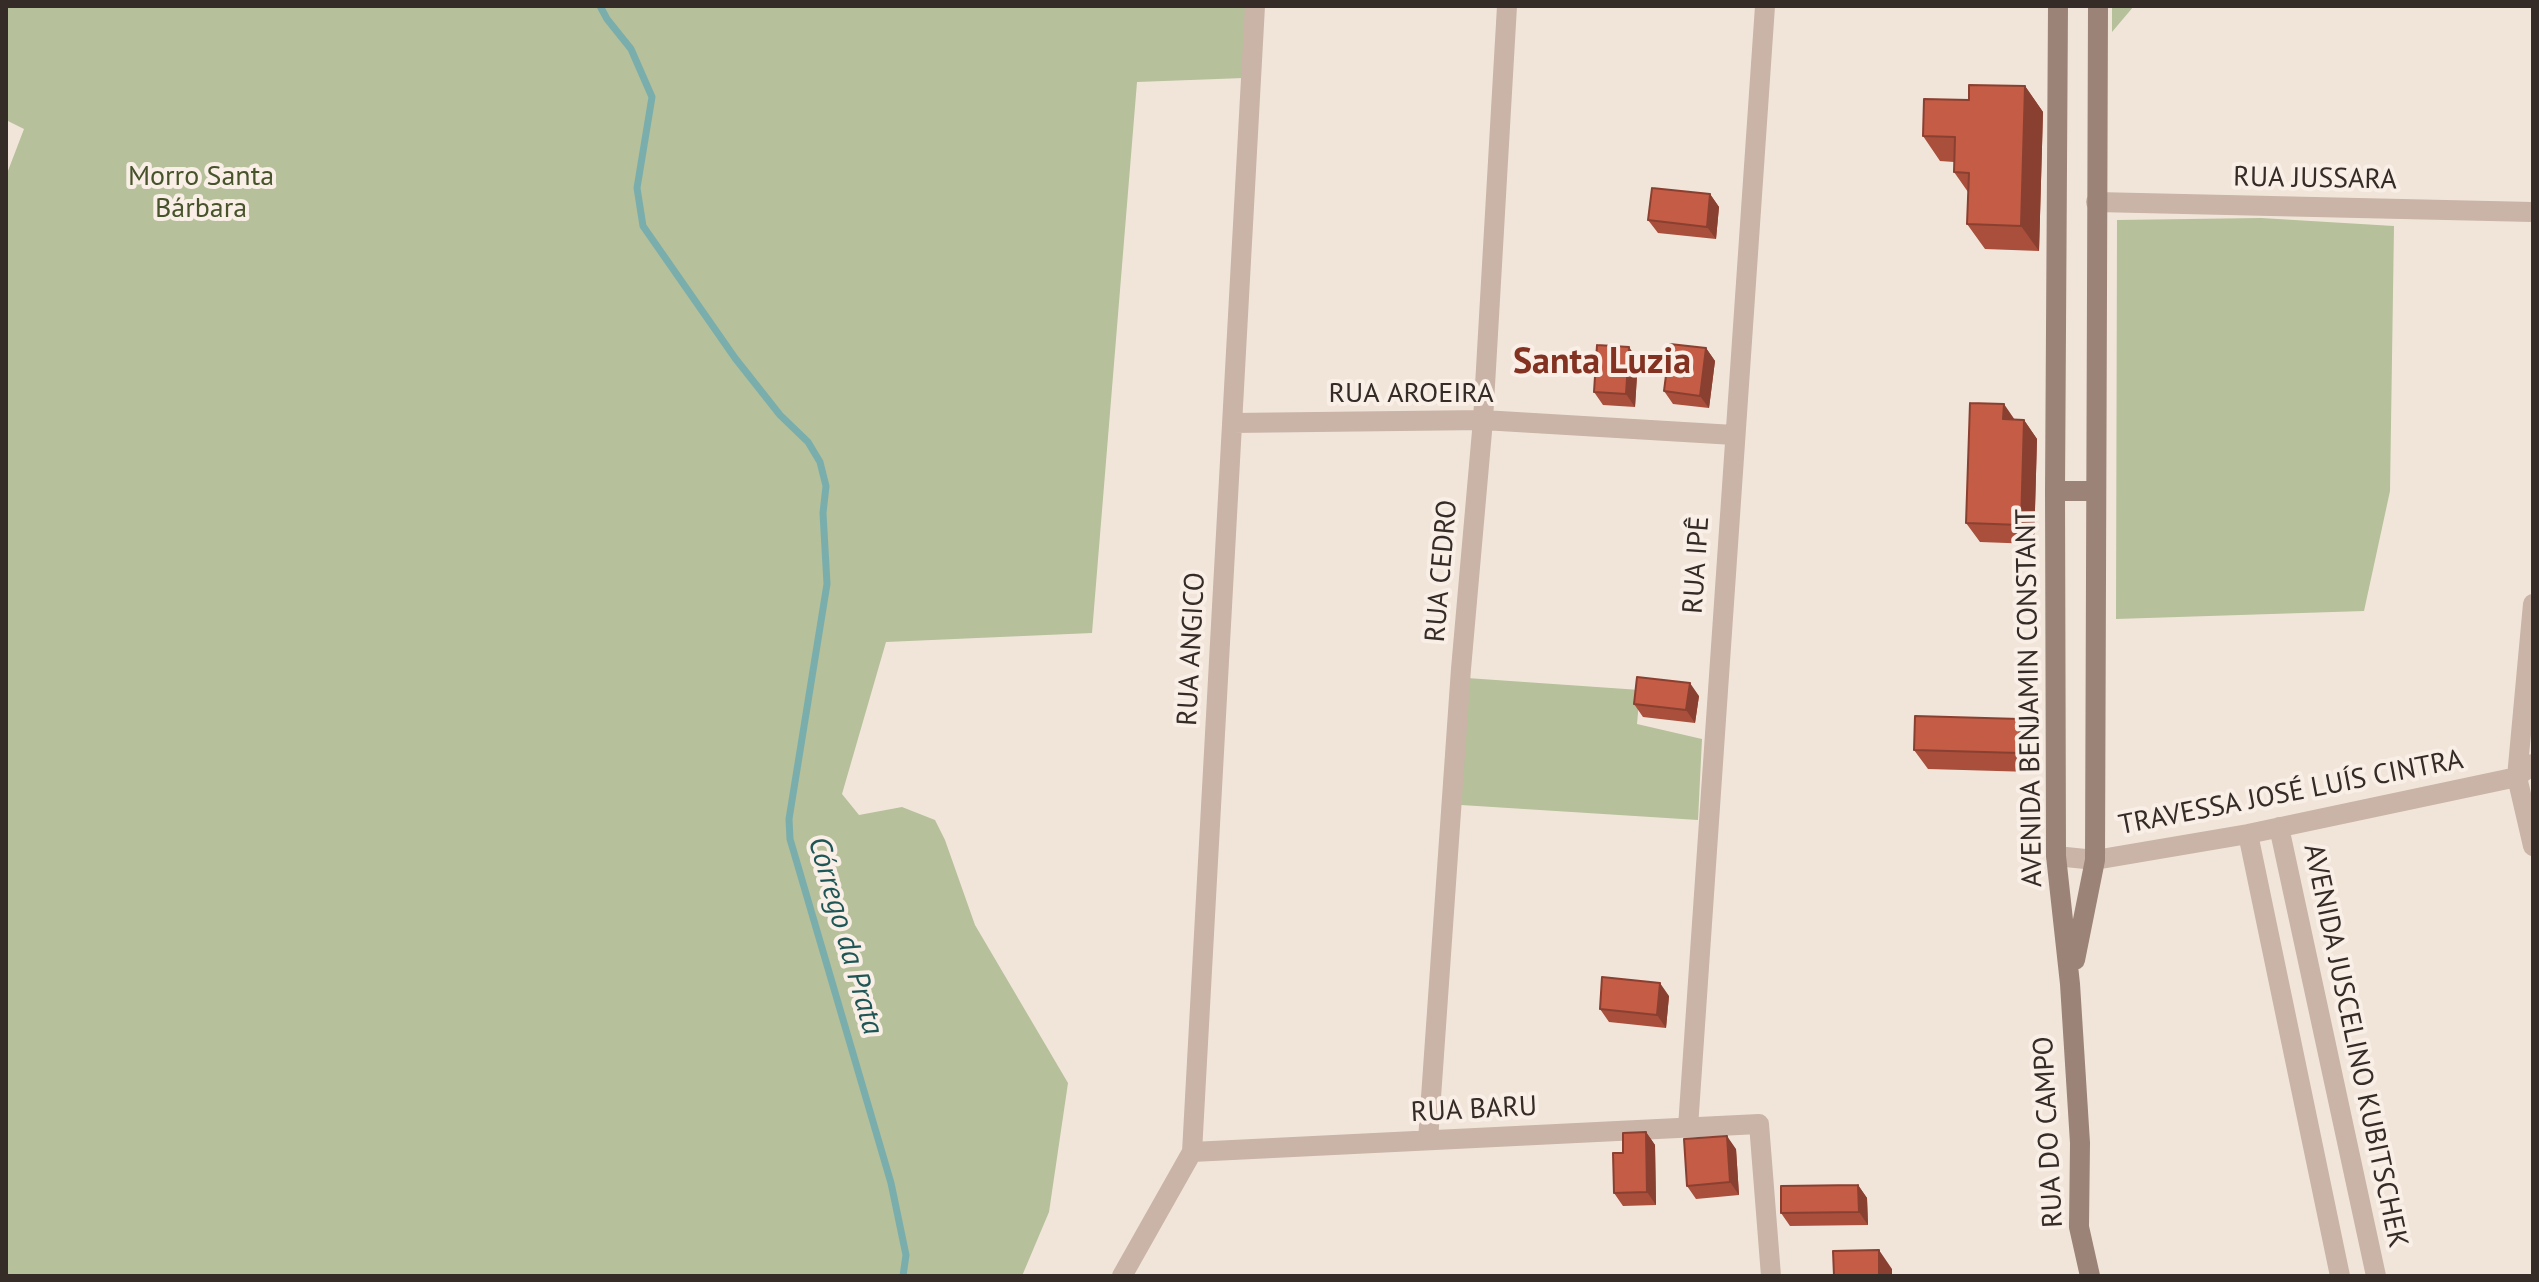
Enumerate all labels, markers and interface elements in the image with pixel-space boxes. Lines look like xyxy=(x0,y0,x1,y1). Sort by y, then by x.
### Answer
park label: Morro Santa Bárbara xyxy=(128,160,274,226)
street label: RUA JUSSARA xyxy=(2233,161,2397,197)
district label: Santa Luzia xyxy=(1513,341,1691,385)
street label: RUA AROEIRA xyxy=(1328,377,1494,411)
street label: RUA CEDRO xyxy=(1419,498,1465,644)
street label: AVENIDA BENJAMIN CONSTANT xyxy=(2010,509,2050,887)
street label: RUA IPÊ xyxy=(1677,515,1717,615)
street label: RUA ANGICO xyxy=(1171,571,1213,727)
street label: TRAVESSA JOSÉ LUÍS CINTRA xyxy=(2116,743,2466,843)
water label: Córrego da Prata xyxy=(800,833,890,1039)
street label: AVENIDA JUSCELINO KUBITSCHEK xyxy=(2296,841,2414,1251)
street label: RUA DO CAMPO xyxy=(2027,1035,2071,1229)
street label: RUA BARU xyxy=(1410,1090,1538,1130)

